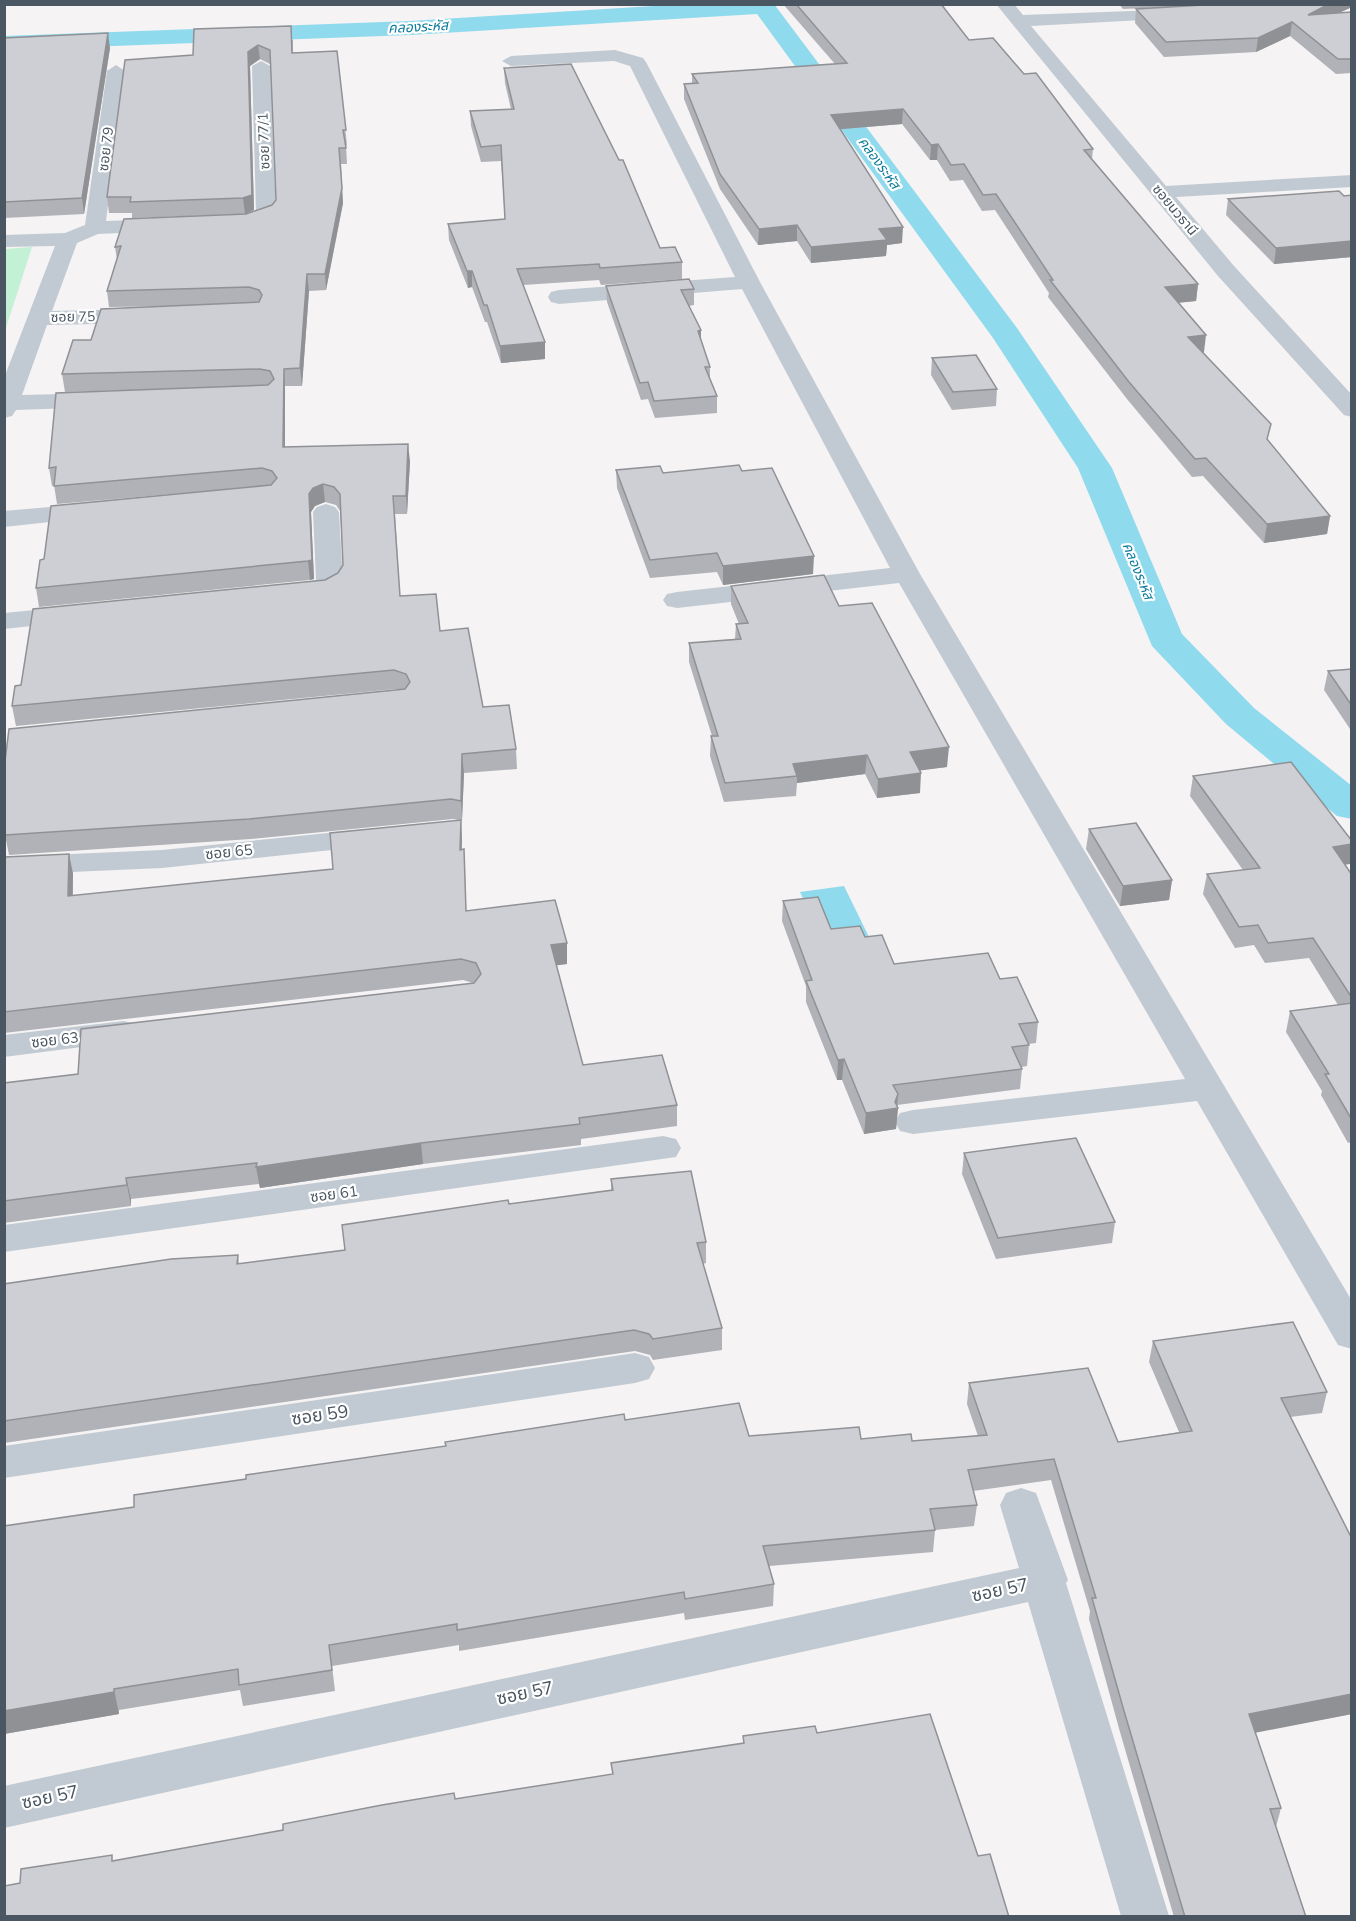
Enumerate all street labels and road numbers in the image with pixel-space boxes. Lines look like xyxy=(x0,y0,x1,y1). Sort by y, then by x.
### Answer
street label: ซอย 77/1 xyxy=(254,112,274,170)
street label: ซอย 79 xyxy=(94,126,118,172)
street label: ซอยนวธานี xyxy=(1148,180,1202,240)
street label: ซอย 75 xyxy=(51,307,95,327)
street label: ซอย 65 xyxy=(204,840,254,864)
street label: ซอย 63 xyxy=(30,1027,80,1053)
street label: ซอย 61 xyxy=(309,1181,359,1207)
street label: ซอย 59 xyxy=(290,1399,350,1431)
street label: ซอย 57 xyxy=(969,1572,1031,1608)
street label: ซอย 57 xyxy=(494,1675,556,1711)
street label: ซอย 57 xyxy=(19,1779,81,1815)

